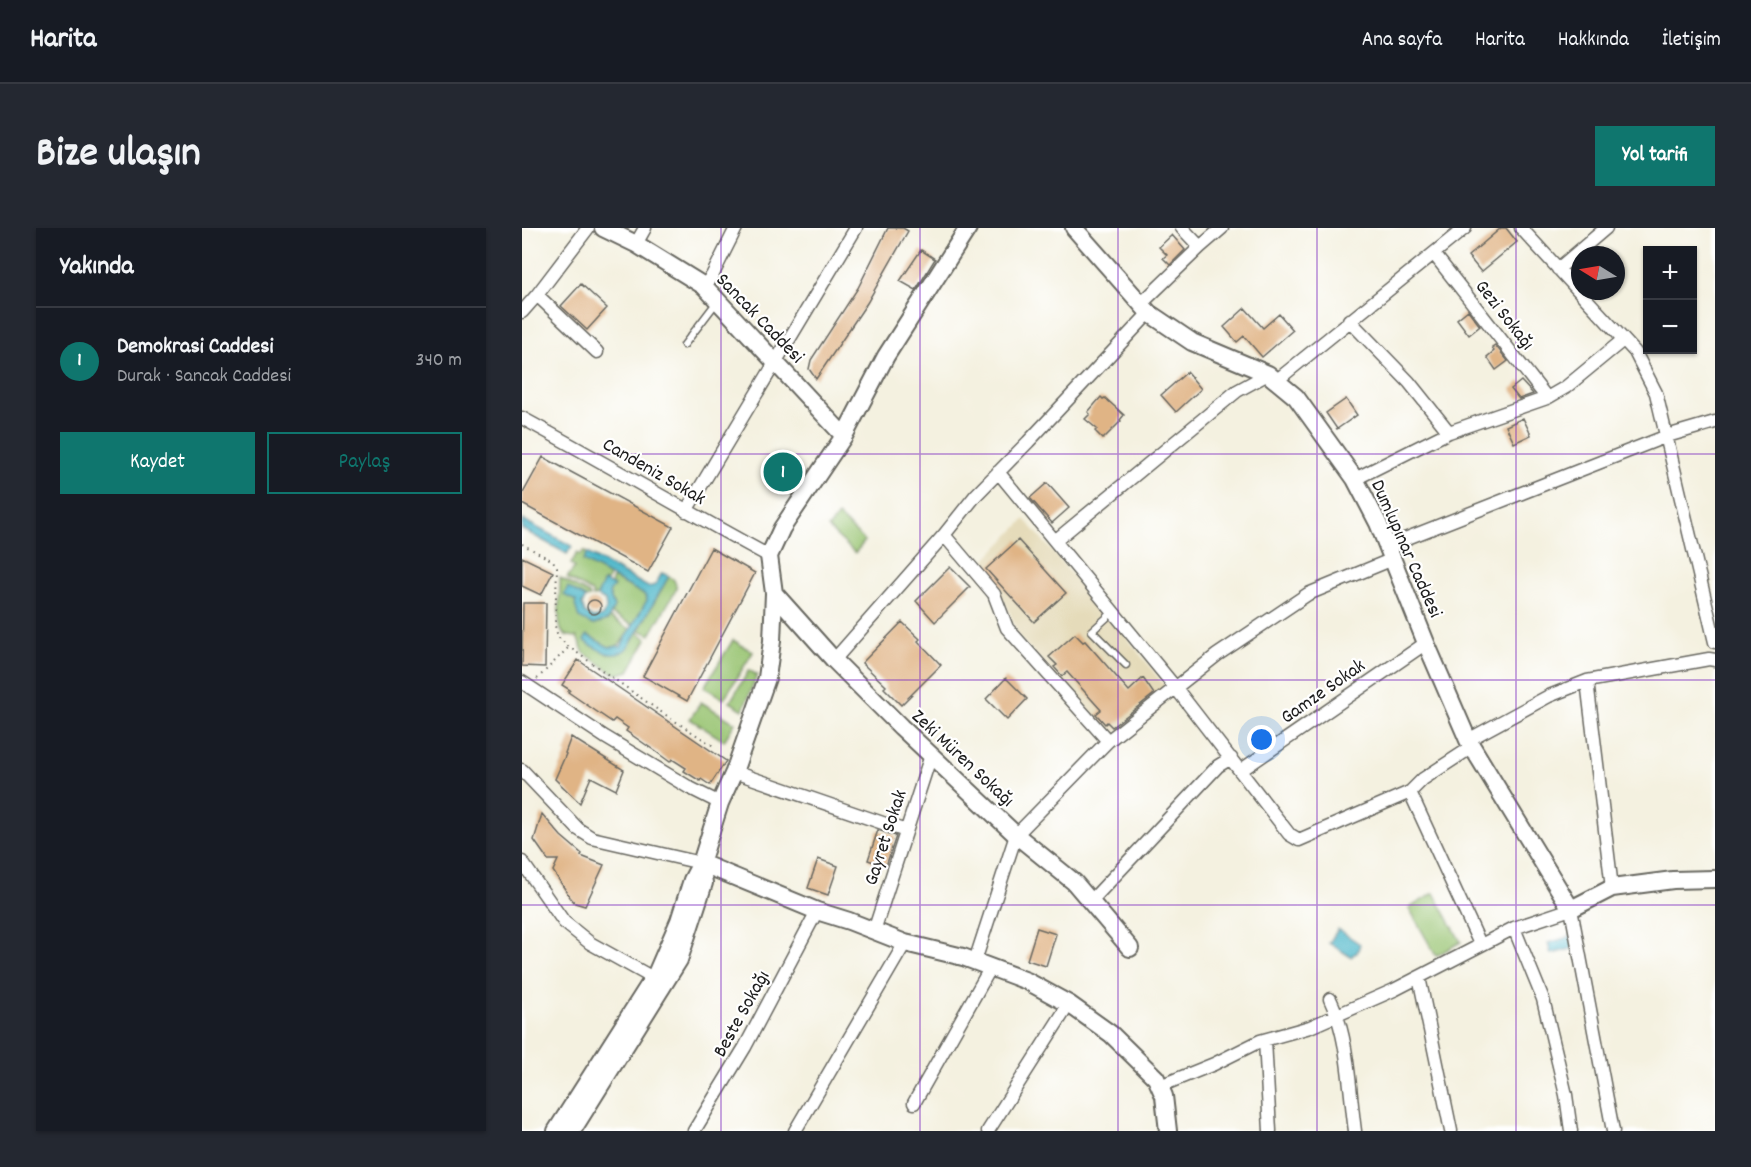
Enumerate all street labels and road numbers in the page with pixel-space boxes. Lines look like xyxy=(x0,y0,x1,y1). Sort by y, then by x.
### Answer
street label: Sancak Caddesi xyxy=(708,267,810,371)
street label: Gezi Sokağı xyxy=(1467,275,1540,357)
street label: Candeniz Sokak xyxy=(597,432,710,514)
street label: Dumlupınar Caddesi xyxy=(1362,476,1448,623)
street label: Gamze Sokak xyxy=(1276,653,1372,732)
street label: Zeki Müren Sokağı xyxy=(904,704,1020,815)
street label: Gayret Sokak xyxy=(858,786,916,889)
street label: Beste Sokağı xyxy=(707,966,778,1063)

